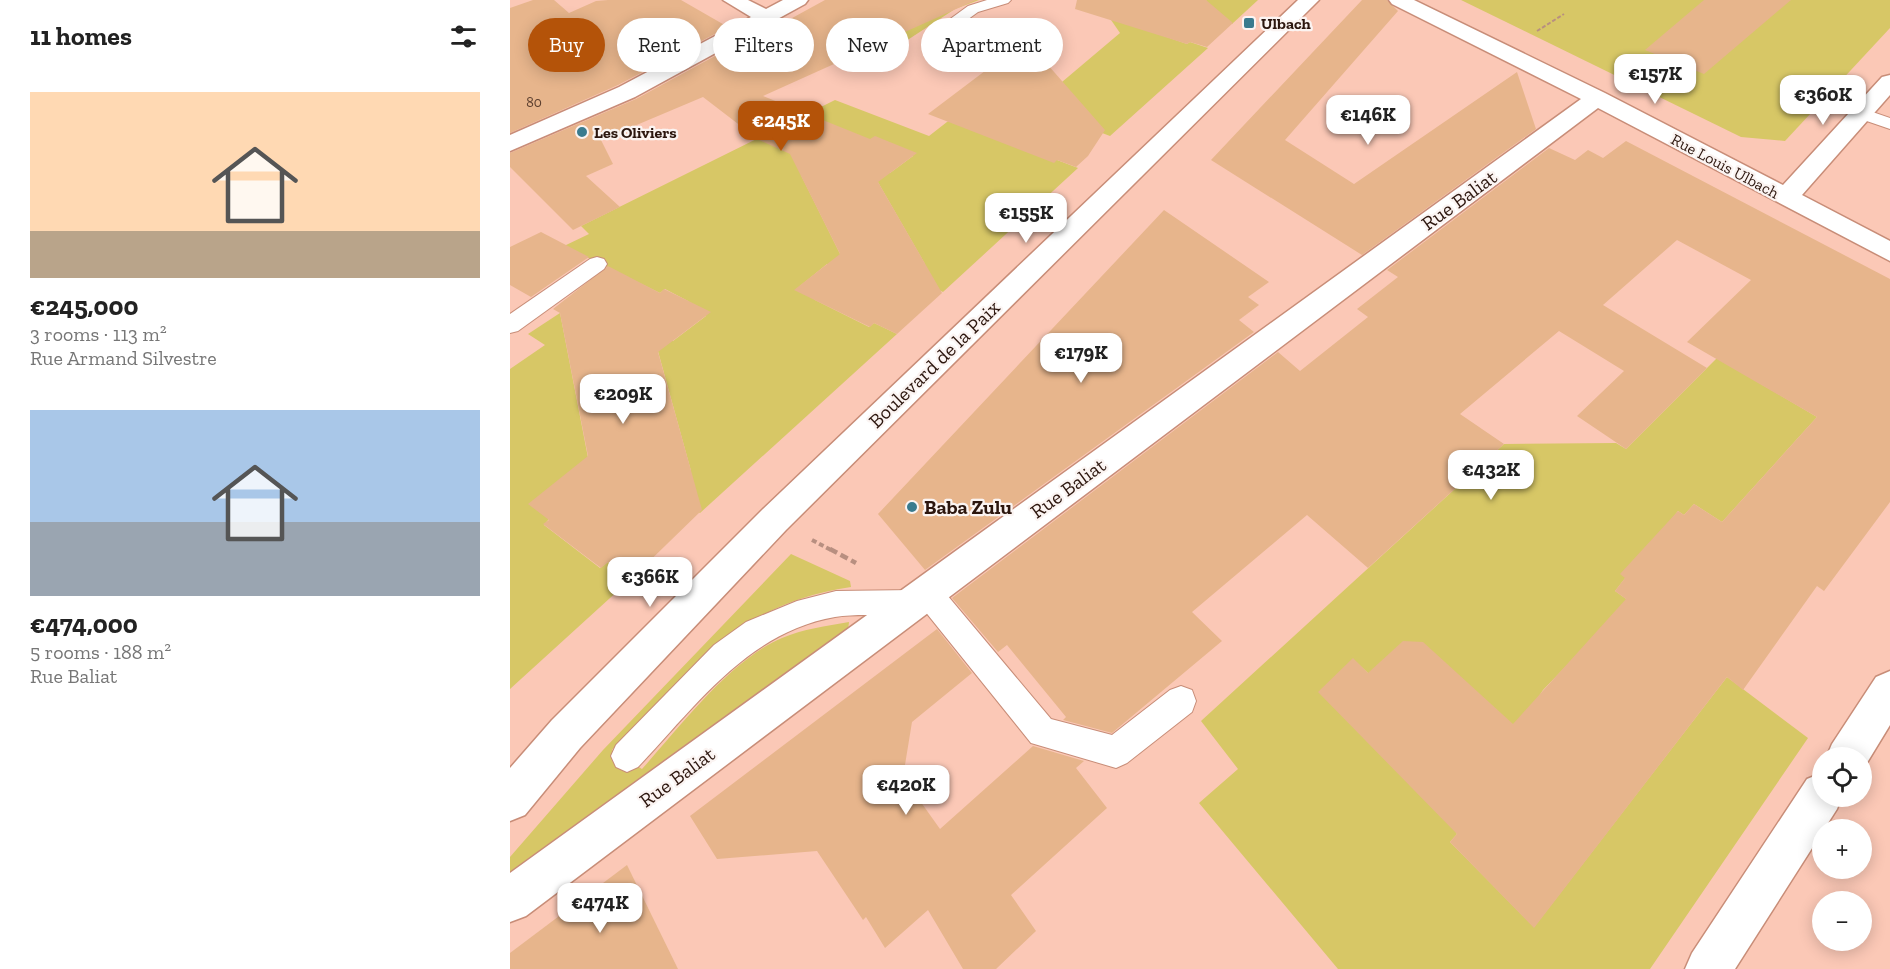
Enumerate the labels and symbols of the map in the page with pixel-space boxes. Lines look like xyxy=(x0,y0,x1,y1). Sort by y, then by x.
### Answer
place label: Ulbach xyxy=(1261,14,1312,33)
marker: Ulbach xyxy=(1242,16,1256,30)
pin: €157K xyxy=(1613,54,1697,105)
pin: €360K xyxy=(1781,75,1865,126)
house number: 80 xyxy=(526,94,542,111)
pin: €146K xyxy=(1326,95,1410,146)
pin: €245K xyxy=(739,101,823,152)
place label: Les Oliviers xyxy=(594,123,677,142)
marker: Les Oliviers xyxy=(575,125,589,139)
street label: Rue Louis Ulbach xyxy=(1668,130,1782,202)
street label: Rue Baliat xyxy=(1417,164,1502,235)
pin: €155K xyxy=(984,193,1068,244)
street label: Boulevard de la Paix xyxy=(863,295,1005,433)
pin: €179K xyxy=(1039,333,1123,384)
pin: €209K xyxy=(581,374,665,425)
pin: €432K xyxy=(1449,450,1533,501)
street label: Rue Baliat xyxy=(1026,452,1111,523)
place label: Baba Zulu xyxy=(924,495,1012,519)
marker: Baba Zulu xyxy=(905,500,919,514)
pin: €366K xyxy=(608,557,692,608)
street label: Rue Baliat xyxy=(635,741,720,812)
pin: €420K xyxy=(864,765,948,816)
pin: €474K xyxy=(558,883,642,934)

